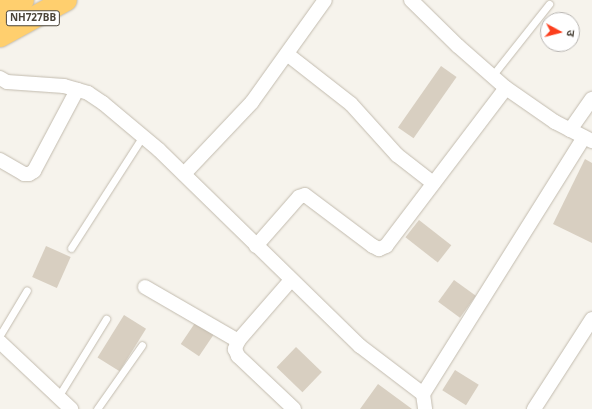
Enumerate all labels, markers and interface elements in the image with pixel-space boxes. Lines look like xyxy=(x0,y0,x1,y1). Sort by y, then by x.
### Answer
road number: NH727BB xyxy=(5,10,61,26)
north arrow xyxy=(540,12,580,52)
text: उ xyxy=(564,29,579,38)

